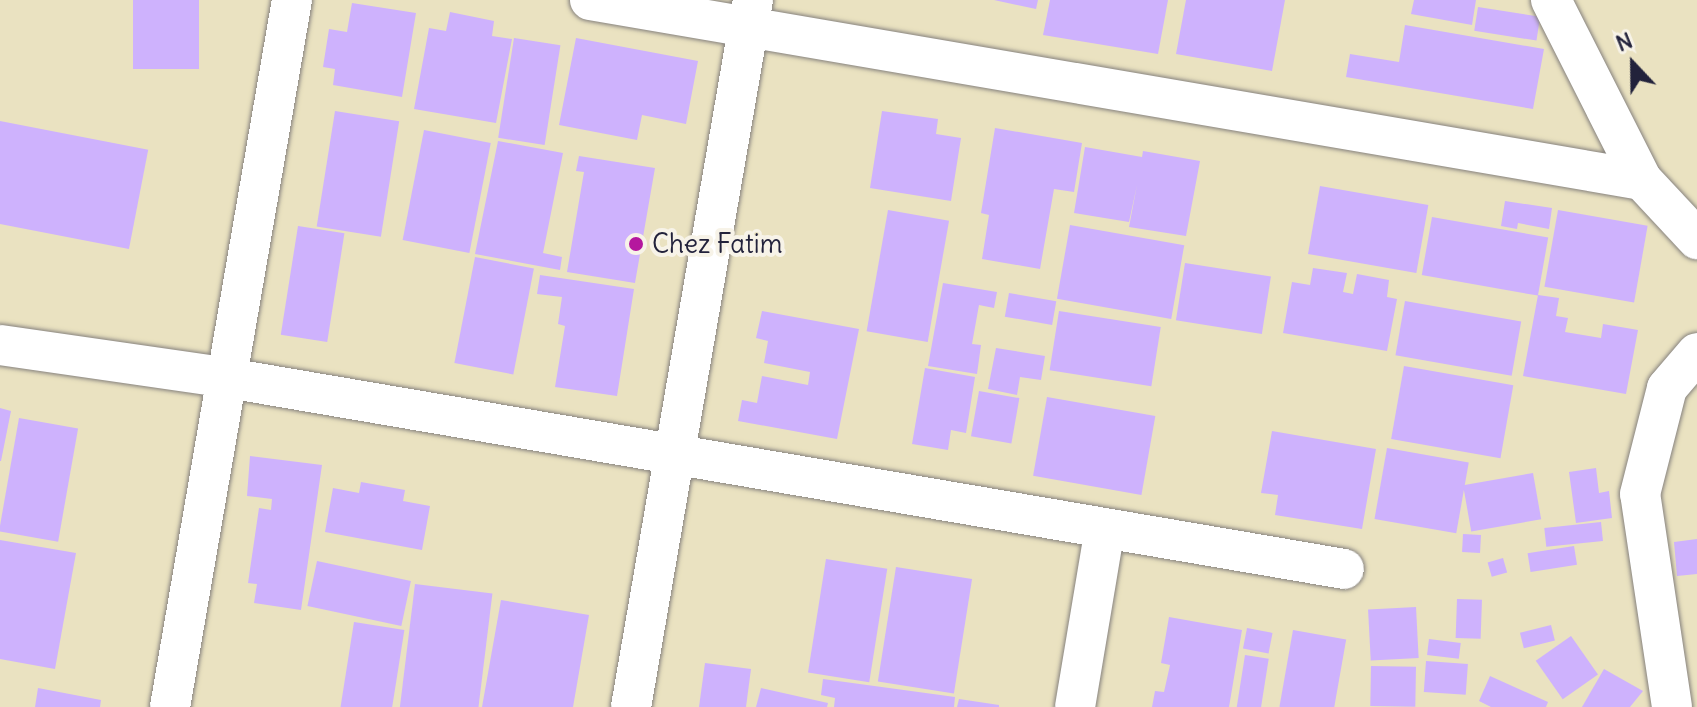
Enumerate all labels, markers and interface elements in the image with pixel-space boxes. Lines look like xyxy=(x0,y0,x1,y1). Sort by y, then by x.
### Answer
north arrow xyxy=(1593,24,1673,104)
text: N xyxy=(1612,26,1636,58)
place label: Chez Fatim xyxy=(652,228,782,260)
marker: Chez Fatim xyxy=(627,235,645,253)

